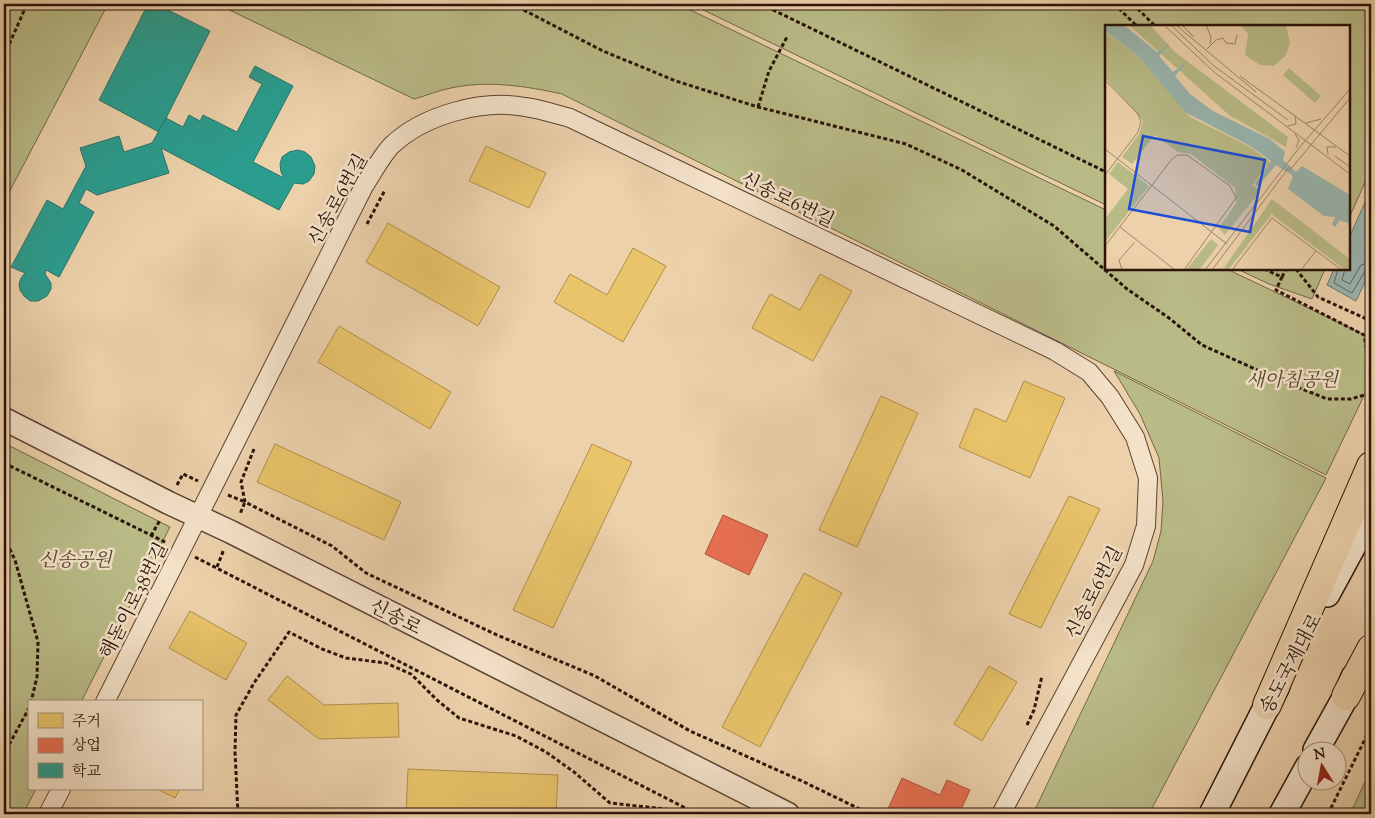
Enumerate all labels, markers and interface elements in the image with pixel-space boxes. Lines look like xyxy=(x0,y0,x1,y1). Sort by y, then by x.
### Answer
inset map xyxy=(1105,25,1350,270)
street label: 신송로6번길 xyxy=(303,149,376,251)
street label: 신송로6번길 xyxy=(735,167,838,236)
park label: 새아침공원 xyxy=(1246,368,1340,395)
street label: 해돋이로38번길 xyxy=(94,538,176,664)
street label: 신송로6번길 xyxy=(1060,542,1130,644)
park label: 신송공원 xyxy=(38,548,113,575)
street label: 신송로 xyxy=(364,594,426,643)
street label: 송도국제대로 xyxy=(1254,609,1330,719)
legend xyxy=(28,700,202,790)
text: 주거 xyxy=(72,712,101,733)
text: 상업 xyxy=(72,736,101,757)
north arrow xyxy=(1298,740,1348,790)
text: N xyxy=(1313,744,1327,766)
text: 학교 xyxy=(72,762,101,783)

